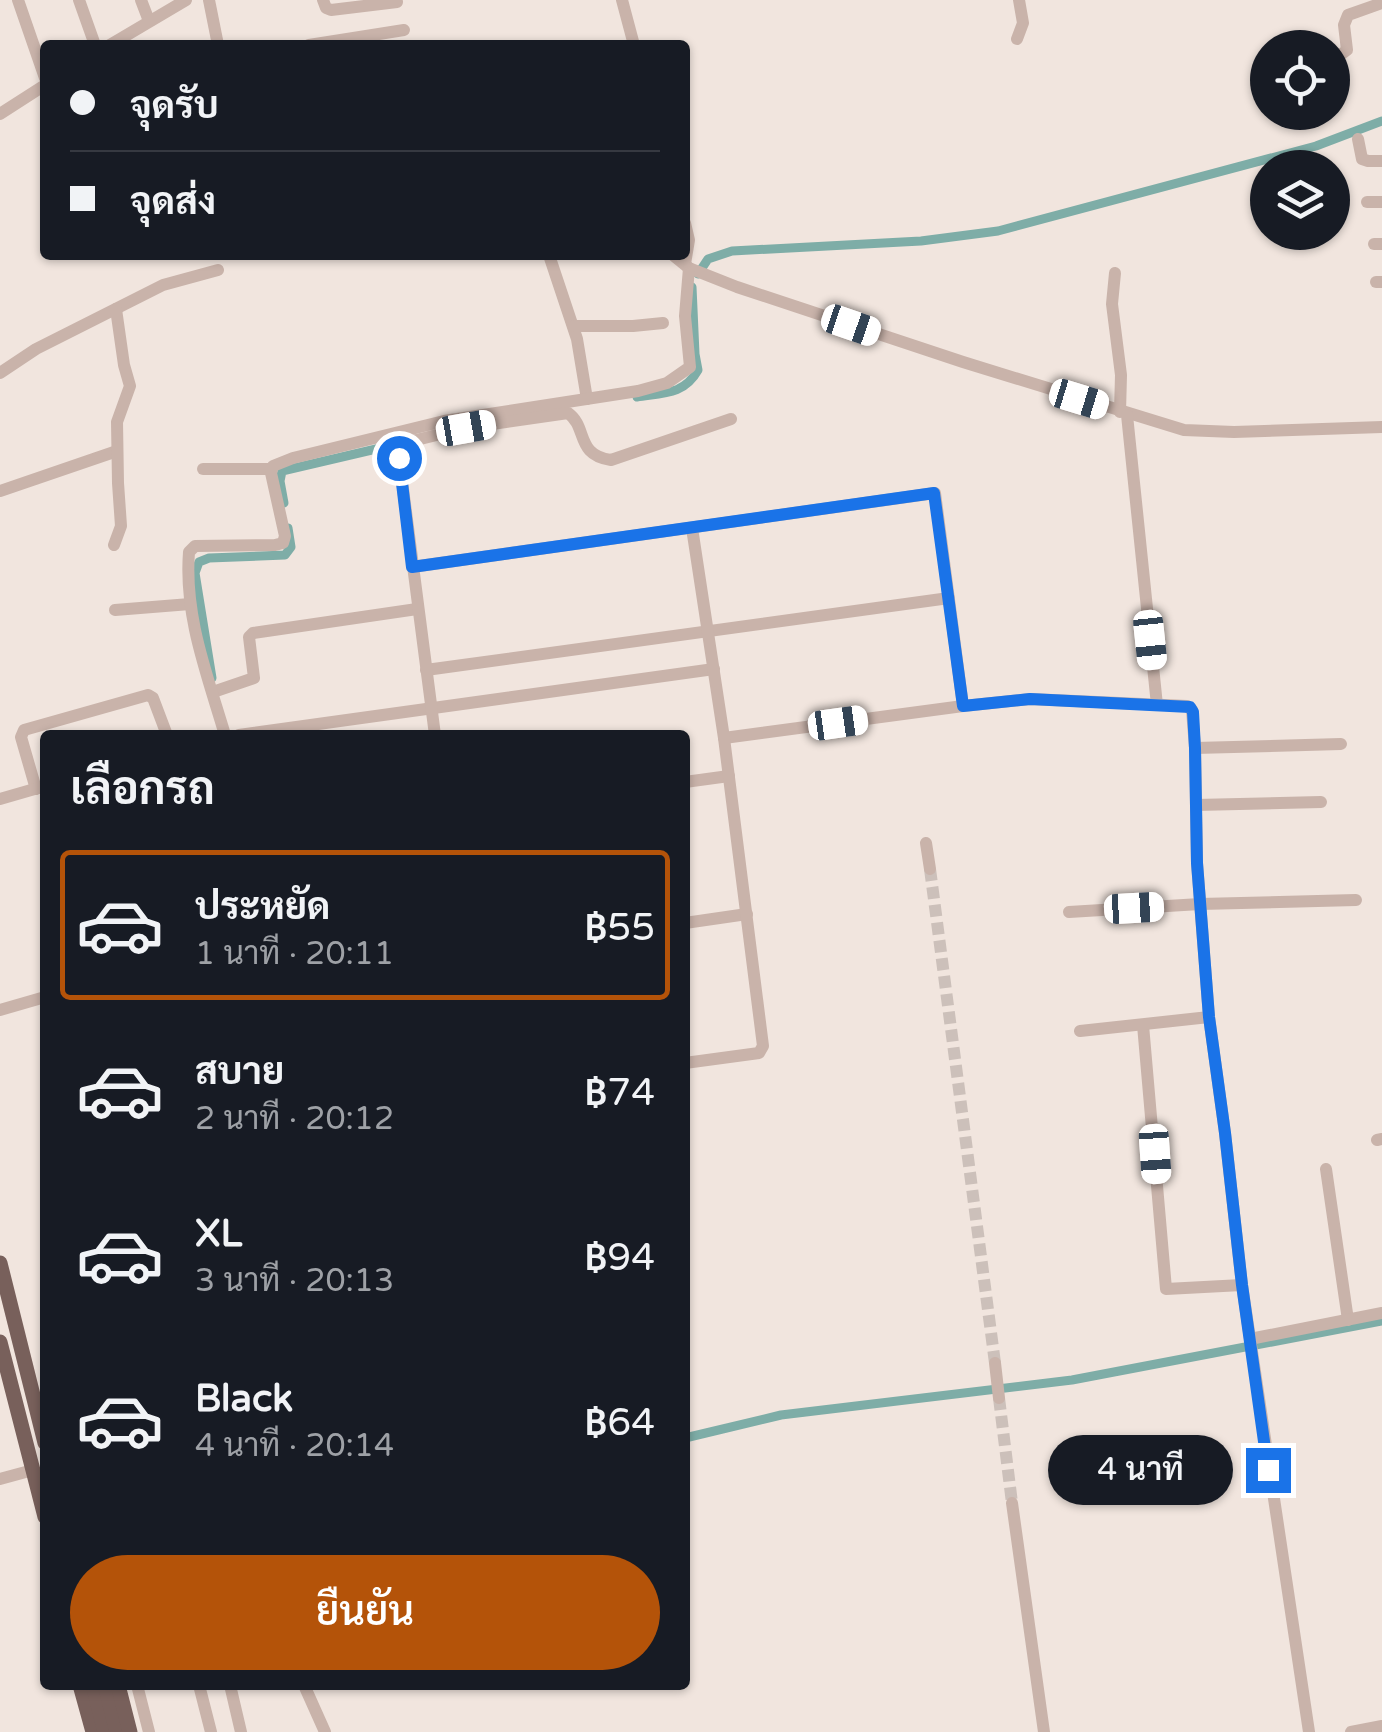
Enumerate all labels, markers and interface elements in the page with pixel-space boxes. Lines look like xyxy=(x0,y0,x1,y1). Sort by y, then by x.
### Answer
map controls xyxy=(1250,30,1350,250)
button: locate xyxy=(1250,30,1350,130)
text: จุดรับ xyxy=(130,83,219,129)
button: layers xyxy=(1250,150,1350,250)
text: จุดส่ง xyxy=(130,179,216,225)
car xyxy=(818,301,884,349)
car xyxy=(1046,376,1112,422)
car xyxy=(434,408,498,448)
route start xyxy=(377,436,422,481)
car xyxy=(1132,609,1168,671)
car xyxy=(806,704,870,742)
text: เลือกรถ xyxy=(70,763,215,817)
icon: car xyxy=(75,880,165,970)
text: ประหยัด xyxy=(195,884,330,930)
car xyxy=(1103,891,1165,925)
text: ฿55 xyxy=(585,905,655,951)
text: 1 นาที · 20:11 xyxy=(195,935,394,973)
icon: car xyxy=(75,1045,165,1135)
text: สบาย xyxy=(195,1049,284,1095)
text: ฿74 xyxy=(585,1070,655,1116)
text: 2 นาที · 20:12 xyxy=(195,1100,394,1138)
car xyxy=(1138,1123,1172,1185)
icon: car xyxy=(75,1210,165,1300)
text: XL xyxy=(195,1211,242,1257)
text: ฿94 xyxy=(585,1235,655,1281)
text: 3 นาที · 20:13 xyxy=(195,1262,394,1300)
icon: car xyxy=(75,1375,165,1465)
text: Black xyxy=(195,1376,293,1422)
text: ฿64 xyxy=(585,1400,655,1446)
text: 4 นาที · 20:14 xyxy=(195,1427,394,1465)
callout: 4 นาที xyxy=(1048,1435,1233,1505)
route end xyxy=(1246,1448,1291,1493)
text: 4 นาที xyxy=(1097,1451,1184,1489)
button: ยืนยัน xyxy=(70,1555,660,1670)

